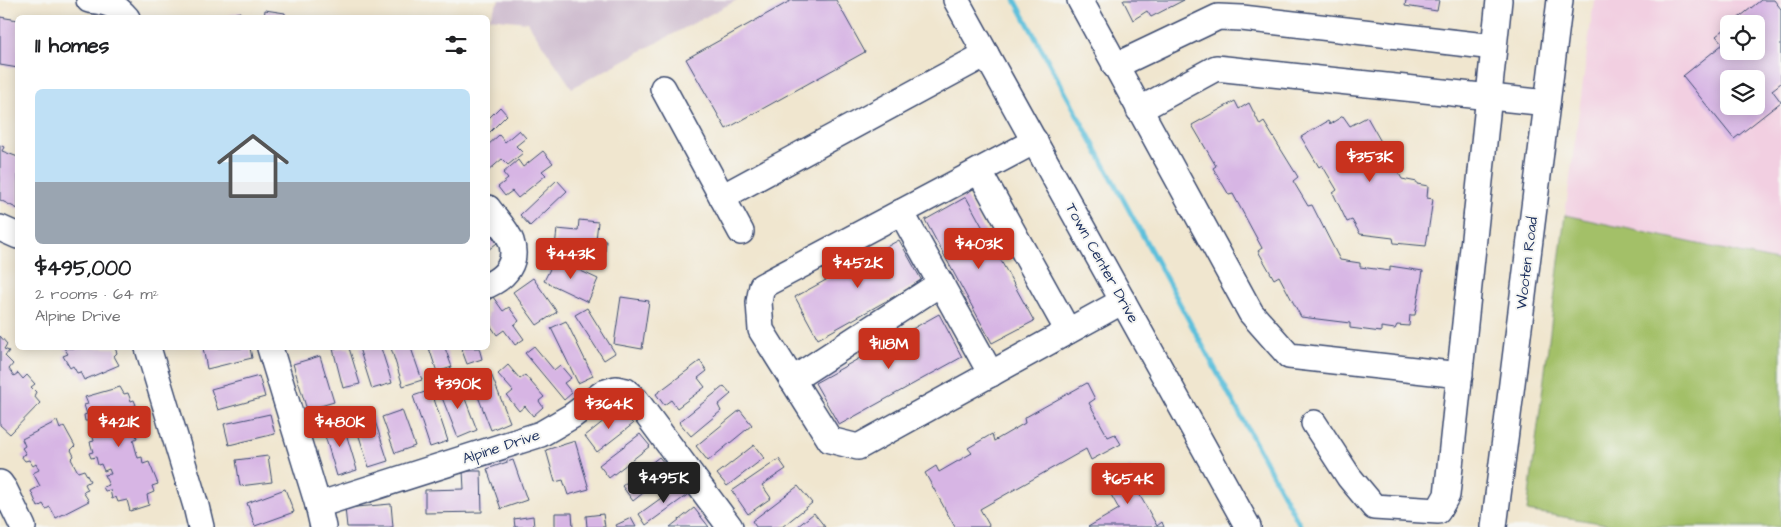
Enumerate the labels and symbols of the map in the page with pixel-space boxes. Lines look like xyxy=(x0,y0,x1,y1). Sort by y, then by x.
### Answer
pin: $353K xyxy=(1335,140,1405,183)
street label: Town Center Drive xyxy=(1060,199,1144,327)
street label: Wooten Road xyxy=(1511,215,1543,310)
pin: $403K xyxy=(944,228,1014,270)
pin: $443K xyxy=(536,238,606,280)
pin: $452K xyxy=(823,246,893,289)
pin: $1.18M xyxy=(848,328,930,370)
pin: $390K xyxy=(423,368,493,410)
pin: $364K xyxy=(574,388,644,430)
pin: $421K xyxy=(84,406,154,448)
pin: $480K xyxy=(305,406,375,448)
street label: Alpine Drive xyxy=(460,425,542,469)
pin: $495K xyxy=(629,462,699,504)
pin: $654K xyxy=(1093,462,1163,505)

